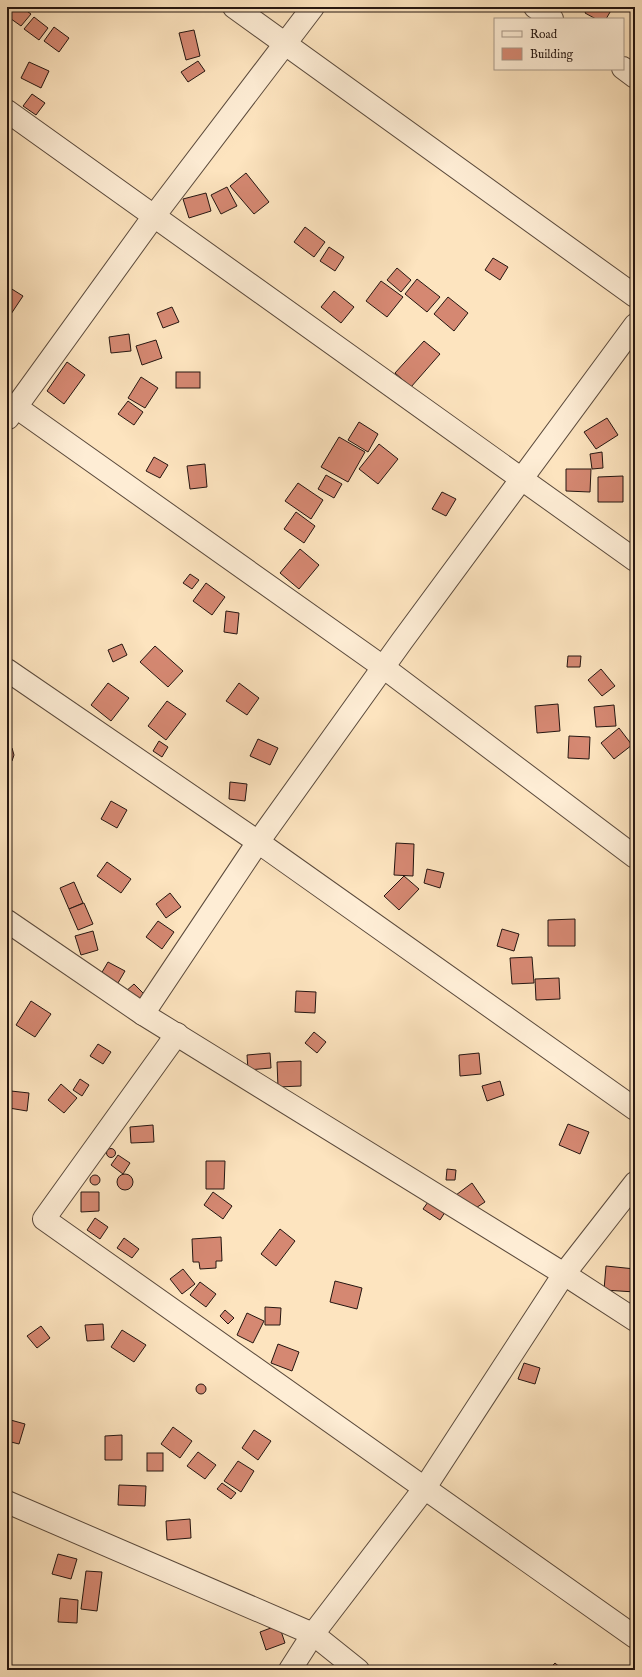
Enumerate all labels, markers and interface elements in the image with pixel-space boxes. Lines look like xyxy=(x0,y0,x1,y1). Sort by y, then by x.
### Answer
legend xyxy=(494,18,624,70)
text: Road xyxy=(530,27,558,42)
text: Building xyxy=(530,47,574,62)

